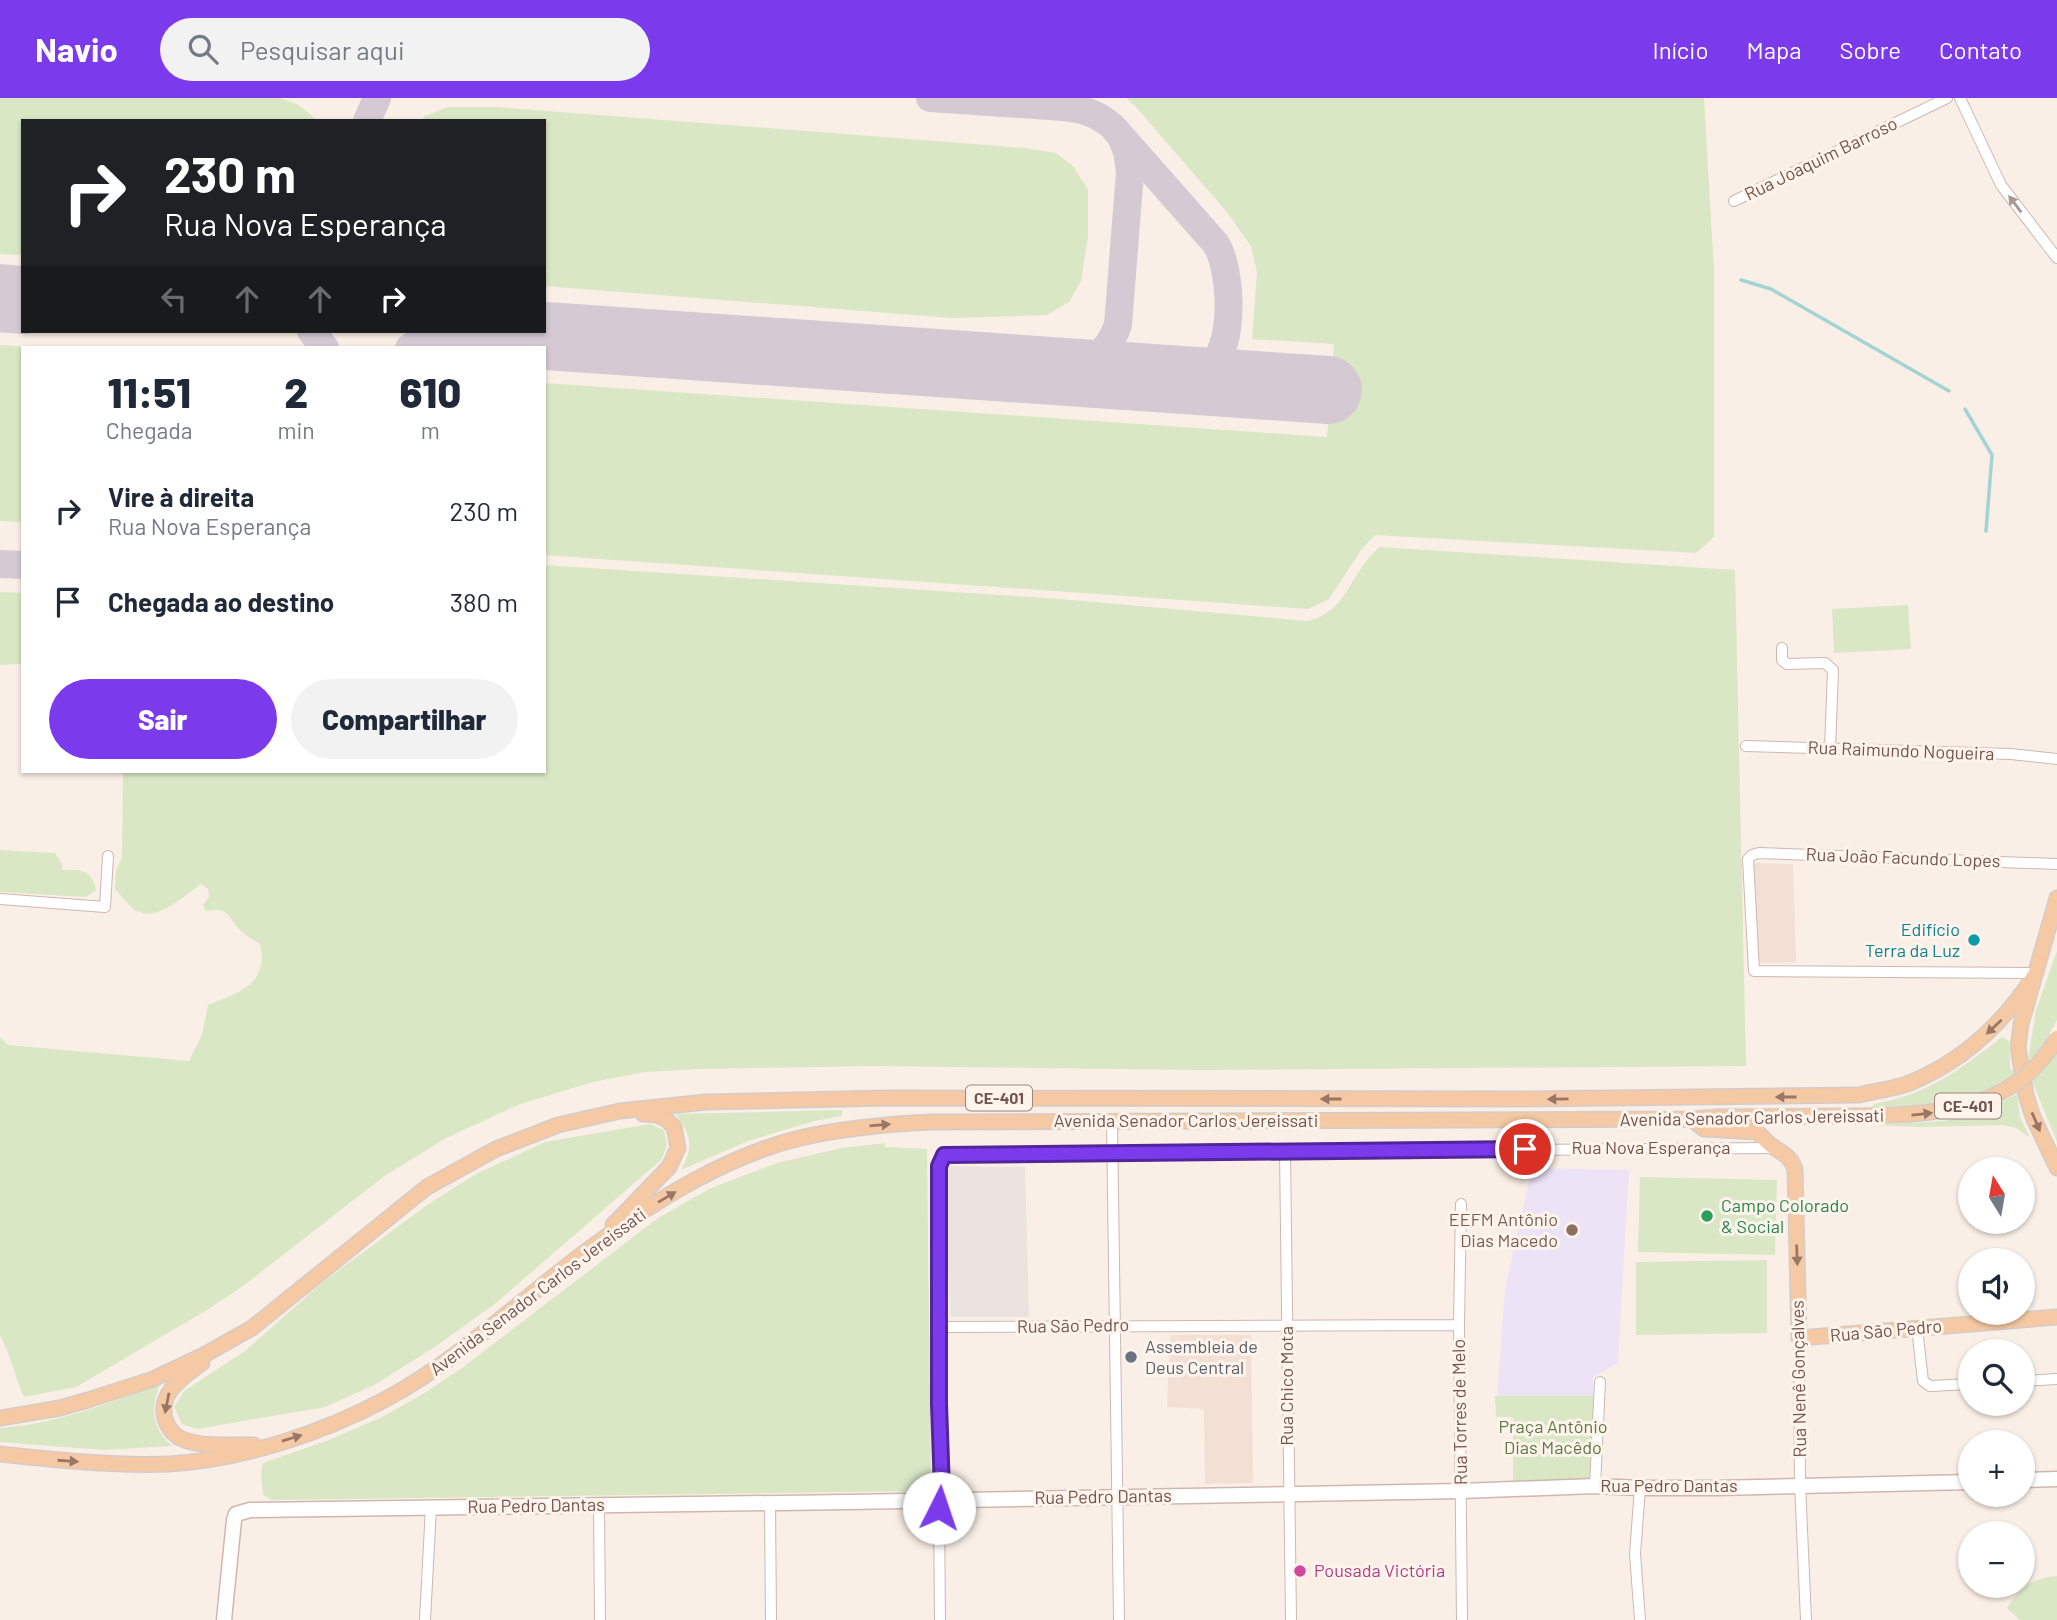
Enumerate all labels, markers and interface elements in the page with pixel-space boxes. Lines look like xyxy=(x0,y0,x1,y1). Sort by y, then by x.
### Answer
search box xyxy=(160,18,650,81)
text: Navio xyxy=(35,29,118,69)
icon: search xyxy=(184,30,222,68)
text: Pesquisar aqui xyxy=(240,34,405,65)
text: Início xyxy=(1653,35,1709,64)
text: Mapa xyxy=(1747,35,1801,64)
text: Sobre xyxy=(1839,35,1901,64)
text: Contato xyxy=(1939,35,2022,64)
street label: Rua Joaquim Barroso xyxy=(1741,112,1901,205)
text: 230 m xyxy=(164,144,296,203)
icon: right xyxy=(49,147,140,238)
one-way arrow xyxy=(2009,195,2023,213)
text: Rua Nova Esperança xyxy=(164,204,447,242)
icon: left xyxy=(155,280,193,318)
icon: ahead xyxy=(228,280,266,318)
icon: ahead xyxy=(301,280,339,318)
icon: right xyxy=(374,280,412,318)
text: 11:51 xyxy=(107,366,191,416)
text: 2 xyxy=(284,366,308,416)
text: 610 xyxy=(400,366,461,416)
text: Chegada xyxy=(106,416,193,444)
text: min xyxy=(277,416,315,444)
text: m xyxy=(421,416,440,444)
text: Vire à direita xyxy=(108,481,254,512)
icon: right xyxy=(49,492,87,530)
text: 230 m xyxy=(449,495,518,526)
text: Rua Nova Esperança xyxy=(108,512,311,540)
icon: arrive xyxy=(49,583,87,621)
text: Chegada ao destino xyxy=(108,586,334,617)
text: 380 m xyxy=(450,586,518,617)
button: Sair xyxy=(49,679,277,759)
button: Compartilhar xyxy=(291,679,518,759)
street label: Rua Raimundo Nogueira xyxy=(1807,736,1995,764)
street label: Rua João Facundo Lopes xyxy=(1805,843,2001,871)
place label: Edifício Terra da Luz xyxy=(1865,918,1960,961)
marker: Edifício Terra da Luz xyxy=(1966,932,1982,948)
one-way arrow xyxy=(1986,1019,2003,1035)
road number: CE-401 xyxy=(966,1086,1032,1110)
one-way arrow xyxy=(1775,1091,1797,1103)
one-way arrow xyxy=(1320,1093,1342,1105)
one-way arrow xyxy=(1547,1093,1569,1105)
road number: CE-401 xyxy=(1935,1094,2001,1118)
street label: Avenida Senador Carlos Jereissati xyxy=(1619,1104,1884,1130)
one-way arrow xyxy=(1911,1108,1933,1119)
street label: Avenida Senador Carlos Jereissati xyxy=(1054,1109,1318,1131)
one-way arrow xyxy=(2030,1112,2042,1132)
one-way arrow xyxy=(869,1119,891,1130)
pin xyxy=(1495,1119,1555,1179)
icon: arrive xyxy=(1506,1130,1544,1168)
street label: Rua Nova Esperança xyxy=(1571,1136,1731,1158)
north arrow xyxy=(1958,1157,2035,1234)
map controls xyxy=(1958,1157,2035,1598)
one-way arrow xyxy=(657,1191,676,1203)
place label: Campo Colorado & Social xyxy=(1721,1194,1849,1237)
street label: Avenida Senador Carlos Jereissati xyxy=(425,1203,650,1380)
place label: EEFM Antônio Dias Macedo xyxy=(1449,1208,1558,1251)
marker: Campo Colorado & Social xyxy=(1699,1208,1715,1224)
marker: EEFM Antônio Dias Macedo xyxy=(1564,1222,1580,1238)
one-way arrow xyxy=(1791,1244,1803,1266)
button: sound xyxy=(1958,1248,2035,1325)
street label: Rua Nenê Gonçalves xyxy=(1786,1300,1810,1458)
street label: Rua São Pedro xyxy=(1017,1313,1129,1337)
street label: Rua São Pedro xyxy=(1829,1314,1943,1346)
street label: Rua Chico Mota xyxy=(1275,1326,1297,1446)
place label: Assembleia de Deus Central xyxy=(1145,1335,1258,1378)
street label: Rua Torres de Melo xyxy=(1447,1339,1471,1485)
button: search xyxy=(1958,1339,2035,1416)
marker: Assembleia de Deus Central xyxy=(1123,1349,1139,1365)
one-way arrow xyxy=(161,1392,172,1414)
park label: Praça Antônio Dias Macêdo xyxy=(1498,1415,1608,1458)
button: + xyxy=(1958,1430,2035,1507)
one-way arrow xyxy=(282,1433,303,1443)
one-way arrow xyxy=(57,1456,79,1467)
position arrow xyxy=(902,1471,976,1545)
street label: Rua Pedro Dantas xyxy=(1600,1474,1738,1496)
street label: Rua Pedro Dantas xyxy=(1034,1484,1172,1508)
street label: Rua Pedro Dantas xyxy=(467,1493,605,1517)
button: − xyxy=(1958,1521,2035,1598)
place label: Pousada Victória xyxy=(1314,1559,1445,1581)
marker: Pousada Victória xyxy=(1292,1563,1308,1579)

